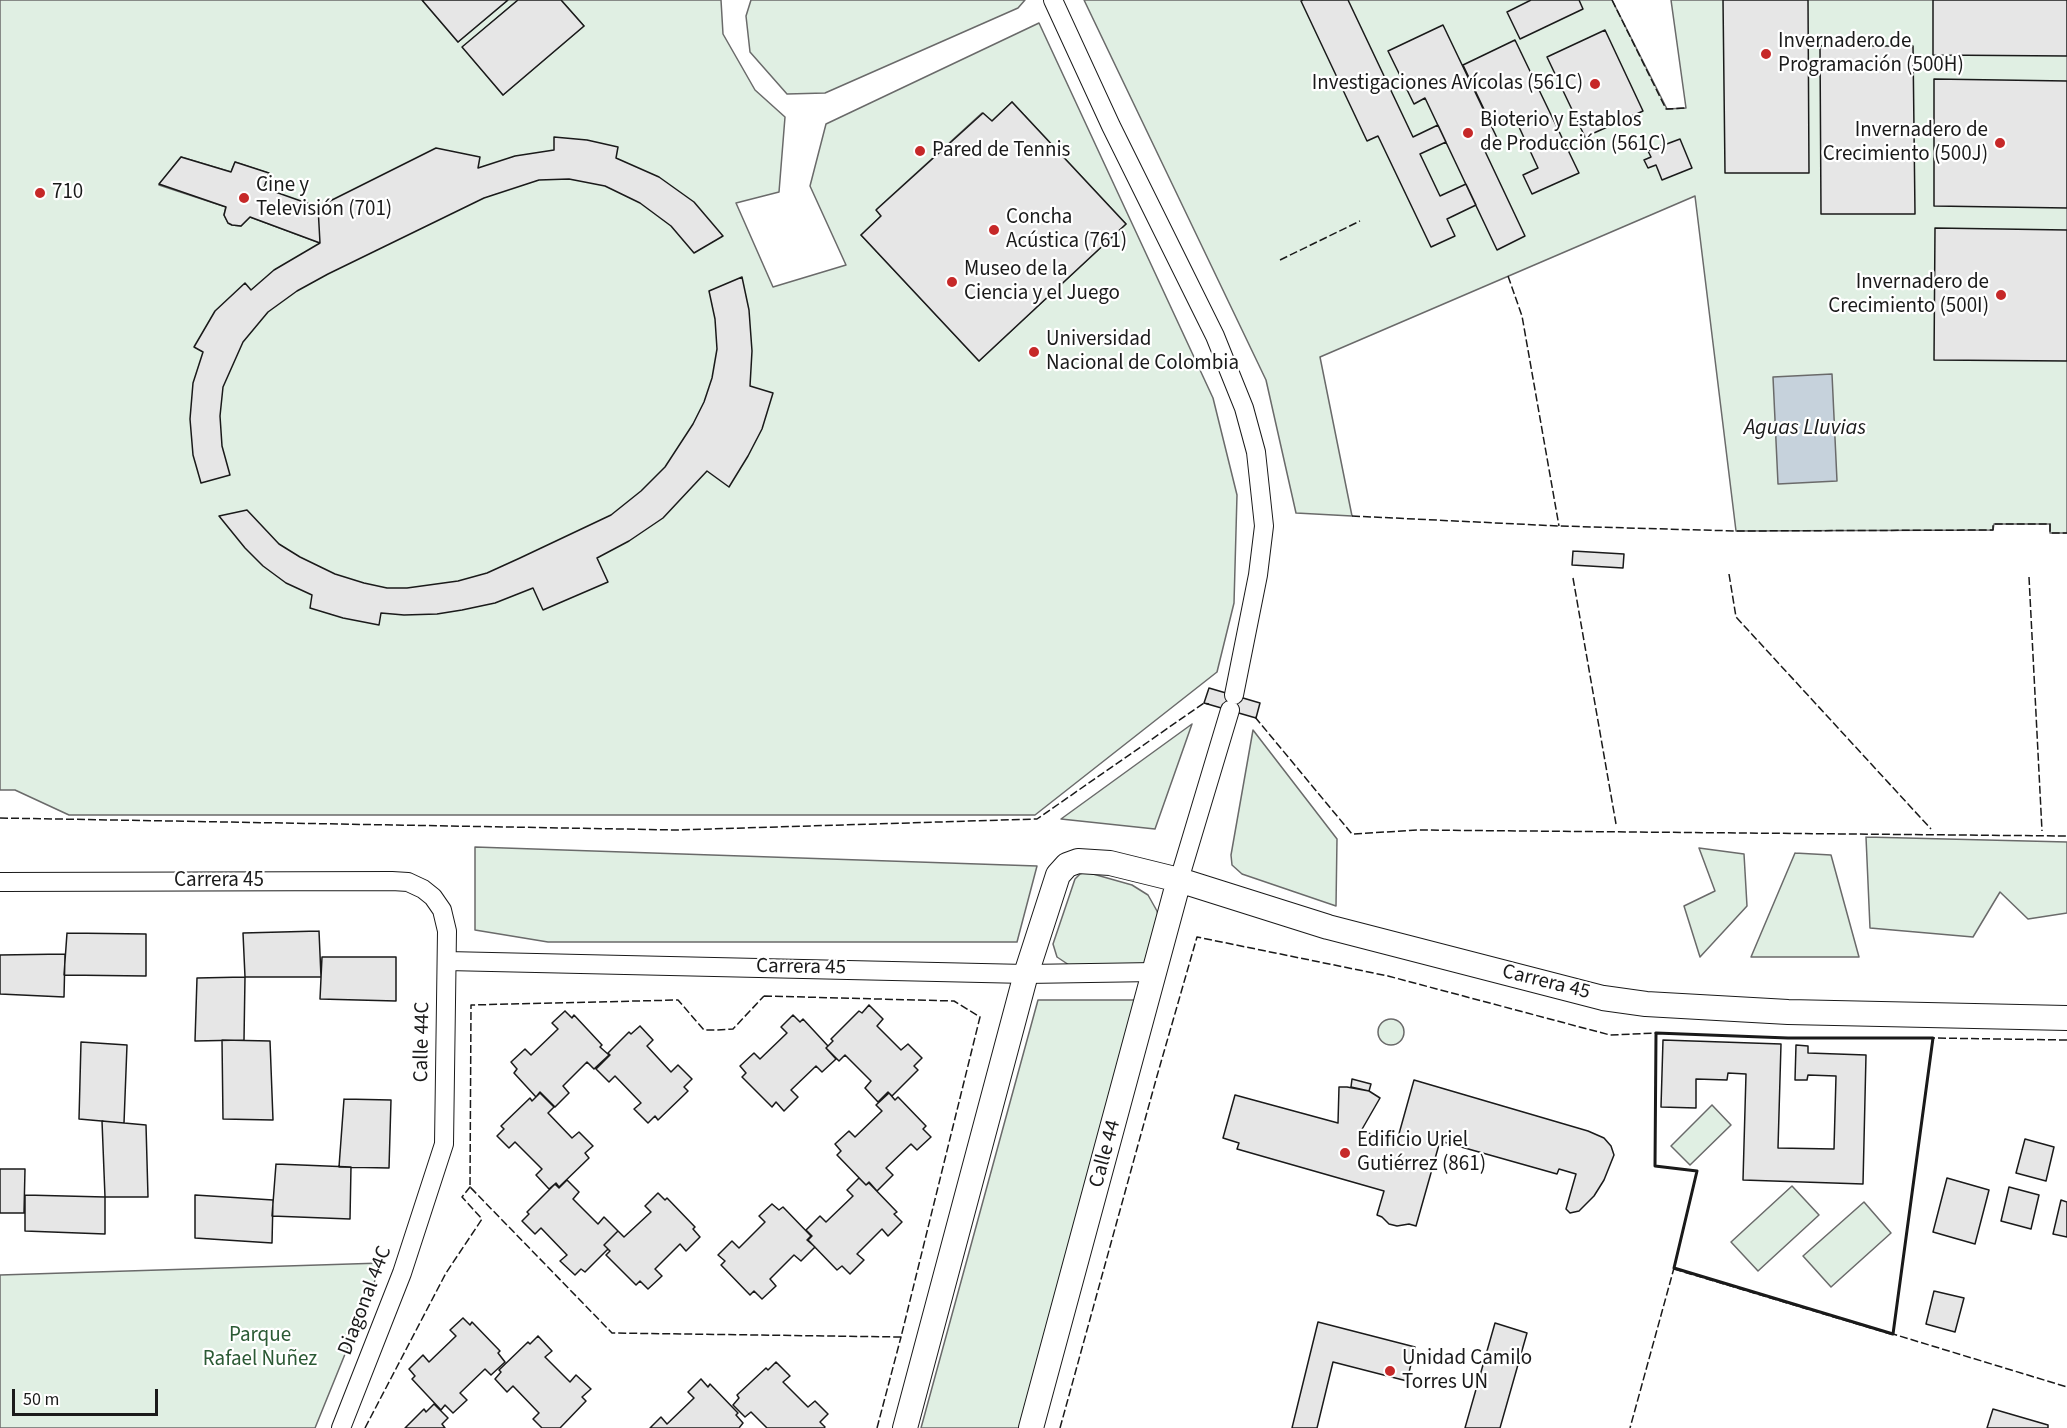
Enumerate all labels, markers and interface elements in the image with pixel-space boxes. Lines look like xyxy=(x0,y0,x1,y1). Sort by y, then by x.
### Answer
place label: Invernadero de Programación (500H) xyxy=(1778,29,1964,79)
marker: Invernadero de Programación (500H) xyxy=(1759,47,1773,61)
place label: Investigaciones Avícolas (561C) xyxy=(1312,71,1583,97)
marker: Investigaciones Avícolas (561C) xyxy=(1588,77,1602,91)
place label: Bioterio y Establos de Producción (561C) xyxy=(1480,108,1667,158)
place label: Invernadero de Crecimiento (500J) xyxy=(1823,118,1988,168)
marker: Bioterio y Establos de Producción (561C) xyxy=(1461,126,1475,140)
marker: Invernadero de Crecimiento (500J) xyxy=(1993,136,2007,150)
place label: Pared de Tennis xyxy=(932,138,1070,164)
marker: Pared de Tennis xyxy=(913,144,927,158)
place label: Cine y Televisión (701) xyxy=(256,173,392,223)
place label: 710 xyxy=(52,180,83,206)
marker: 710 xyxy=(33,186,47,200)
marker: Cine y Televisión (701) xyxy=(237,191,251,205)
place label: Concha Acústica (761) xyxy=(1006,205,1127,255)
marker: Concha Acústica (761) xyxy=(987,223,1001,237)
place label: Museo de la Ciencia y el Juego xyxy=(964,257,1120,307)
place label: Invernadero de Crecimiento (500I) xyxy=(1828,270,1989,320)
marker: Museo de la Ciencia y el Juego xyxy=(945,275,959,289)
marker: Invernadero de Crecimiento (500I) xyxy=(1994,288,2008,302)
place label: Universidad Nacional de Colombia xyxy=(1046,327,1239,377)
marker: Universidad Nacional de Colombia xyxy=(1027,345,1041,359)
water label: Aguas Lluvias xyxy=(1744,416,1866,442)
street label: Carrera 45 xyxy=(174,868,264,894)
street label: Carrera 45 xyxy=(756,955,846,981)
street label: Carrera 45 xyxy=(1499,960,1593,1006)
street label: Calle 44C xyxy=(410,1001,436,1083)
street label: Calle 44 xyxy=(1085,1118,1127,1190)
place label: Edificio Uriel Gutiérrez (861) xyxy=(1357,1128,1486,1178)
marker: Edificio Uriel Gutiérrez (861) xyxy=(1338,1146,1352,1160)
street label: Diagonal 44C xyxy=(334,1243,398,1359)
park label: Parque Rafael Nuñez xyxy=(203,1323,317,1373)
place label: Unidad Camilo Torres UN xyxy=(1402,1346,1532,1396)
marker: Unidad Camilo Torres UN xyxy=(1383,1364,1397,1378)
scale bar xyxy=(15,1377,160,1415)
text: 50 m xyxy=(23,1387,59,1412)

